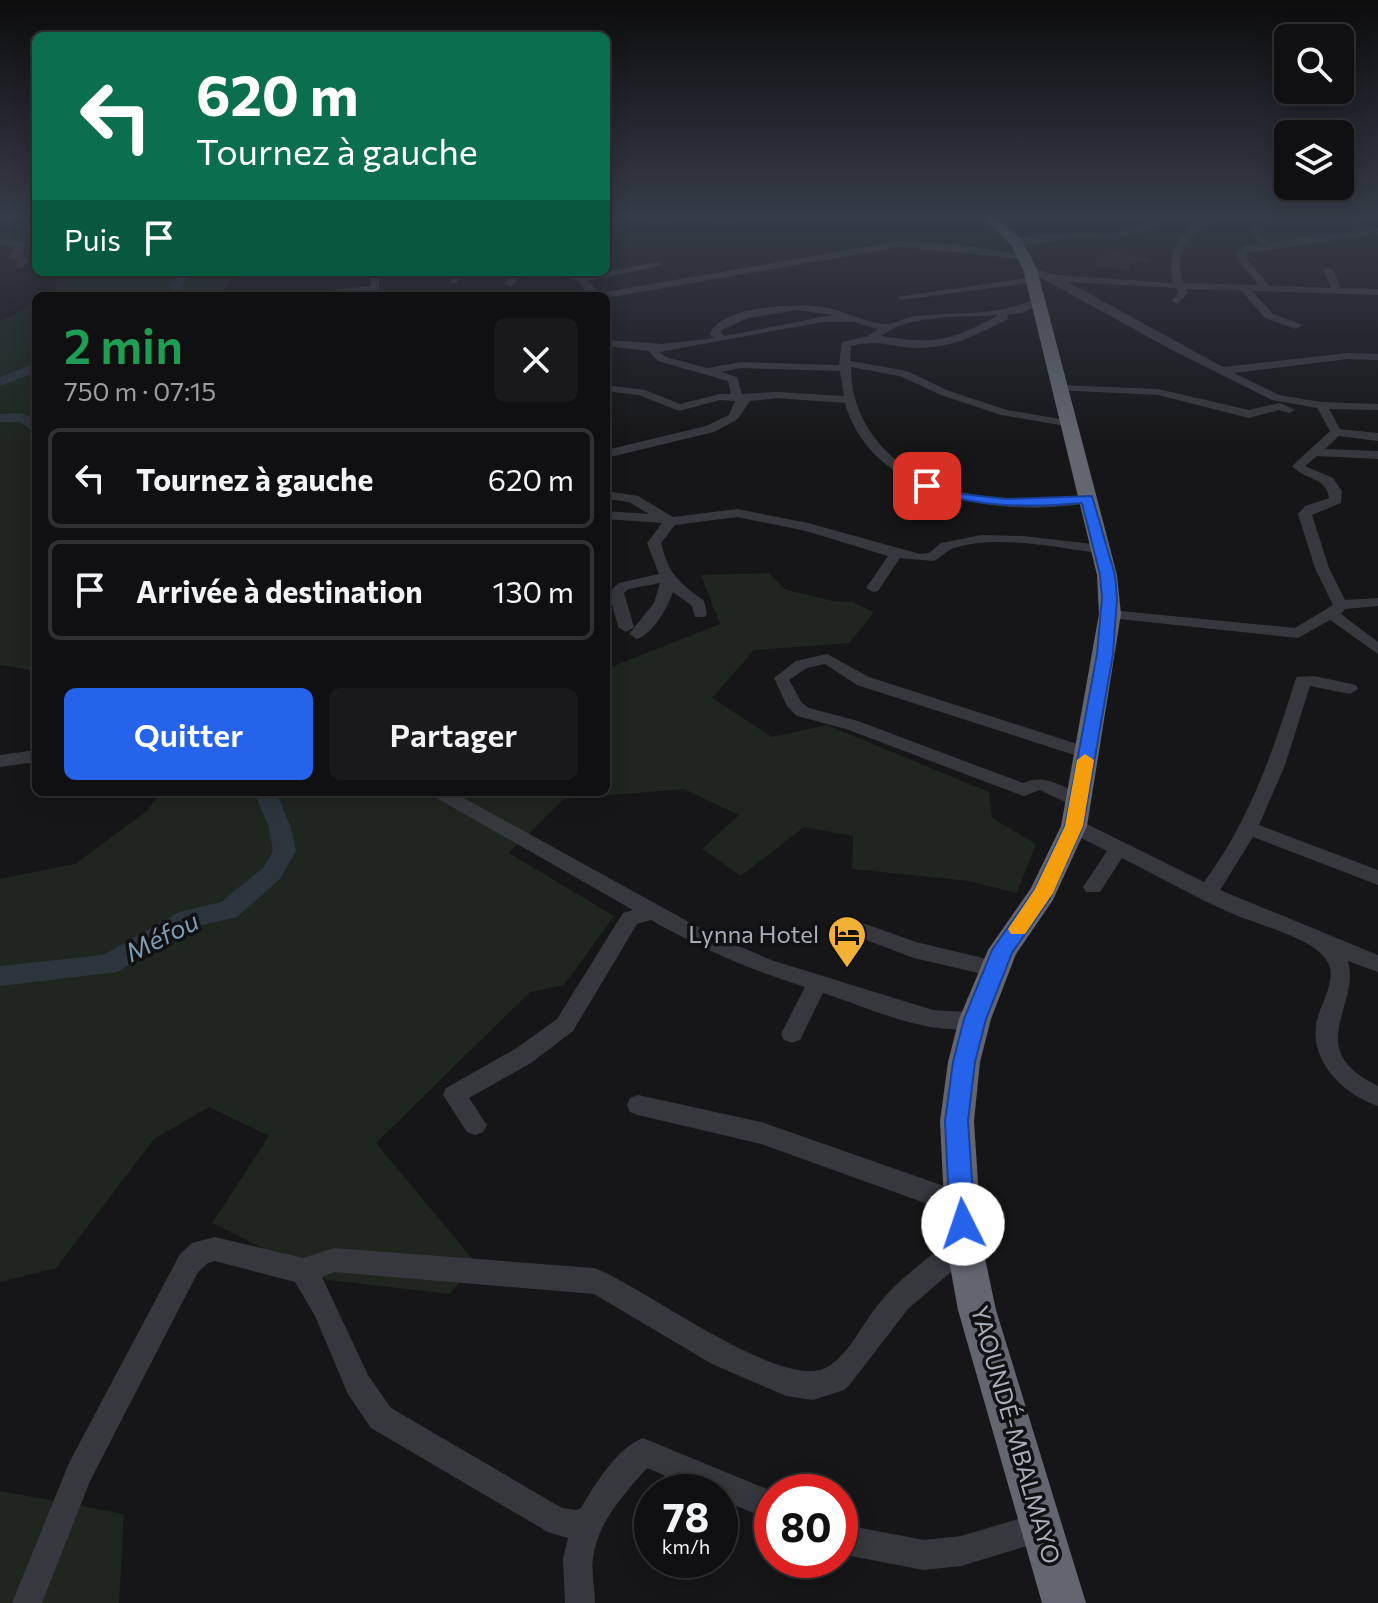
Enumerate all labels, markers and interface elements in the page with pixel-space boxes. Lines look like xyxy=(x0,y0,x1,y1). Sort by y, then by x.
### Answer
map controls xyxy=(1274,24,1354,200)
button: search xyxy=(1274,24,1354,104)
text: 620 m xyxy=(196,59,359,128)
icon: left xyxy=(64,64,168,168)
button: layers xyxy=(1274,120,1354,200)
text: Tournez à gauche xyxy=(196,128,478,172)
icon: arrive xyxy=(137,216,181,260)
text: Puis xyxy=(64,220,121,257)
text: 2 min xyxy=(64,315,183,374)
button: close xyxy=(494,318,578,402)
text: 750 m · 07:15 xyxy=(64,375,216,406)
pin xyxy=(893,452,961,520)
icon: left xyxy=(68,456,112,500)
text: Tournez à gauche xyxy=(136,460,373,497)
text: 620 m xyxy=(488,460,574,497)
icon: arrive xyxy=(905,464,949,508)
icon: arrive xyxy=(68,568,112,612)
text: Arrivée à destination xyxy=(136,572,423,609)
text: 130 m xyxy=(493,572,574,609)
button: Quitter xyxy=(64,688,313,780)
button: Partager xyxy=(329,688,578,780)
water label: Méfou xyxy=(120,904,203,967)
hotel icon: Lynna Hotel xyxy=(826,914,868,969)
place label: Lynna Hotel xyxy=(688,919,819,948)
position arrow xyxy=(921,1182,1005,1266)
street label: YAOUNDÉ-MBALMAYO xyxy=(966,1302,1067,1567)
speed limit sign: 80 xyxy=(754,1474,858,1578)
text: 78 xyxy=(663,1491,709,1540)
text: km/h xyxy=(662,1534,710,1558)

